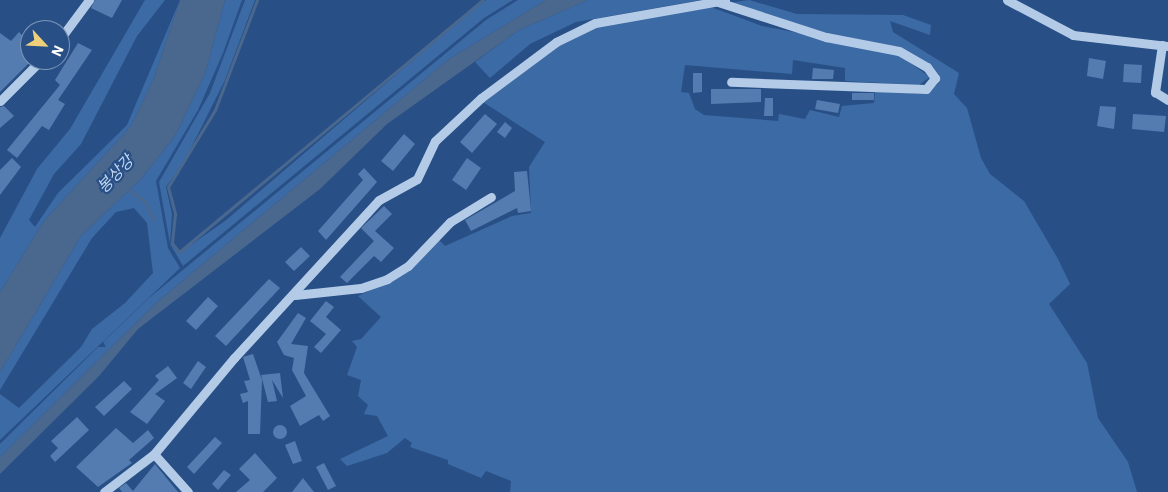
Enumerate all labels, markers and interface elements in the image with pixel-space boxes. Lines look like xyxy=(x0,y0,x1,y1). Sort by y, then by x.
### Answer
north arrow xyxy=(20,20,70,70)
text: N xyxy=(47,43,68,59)
water label: 봉상강 xyxy=(93,151,137,197)

